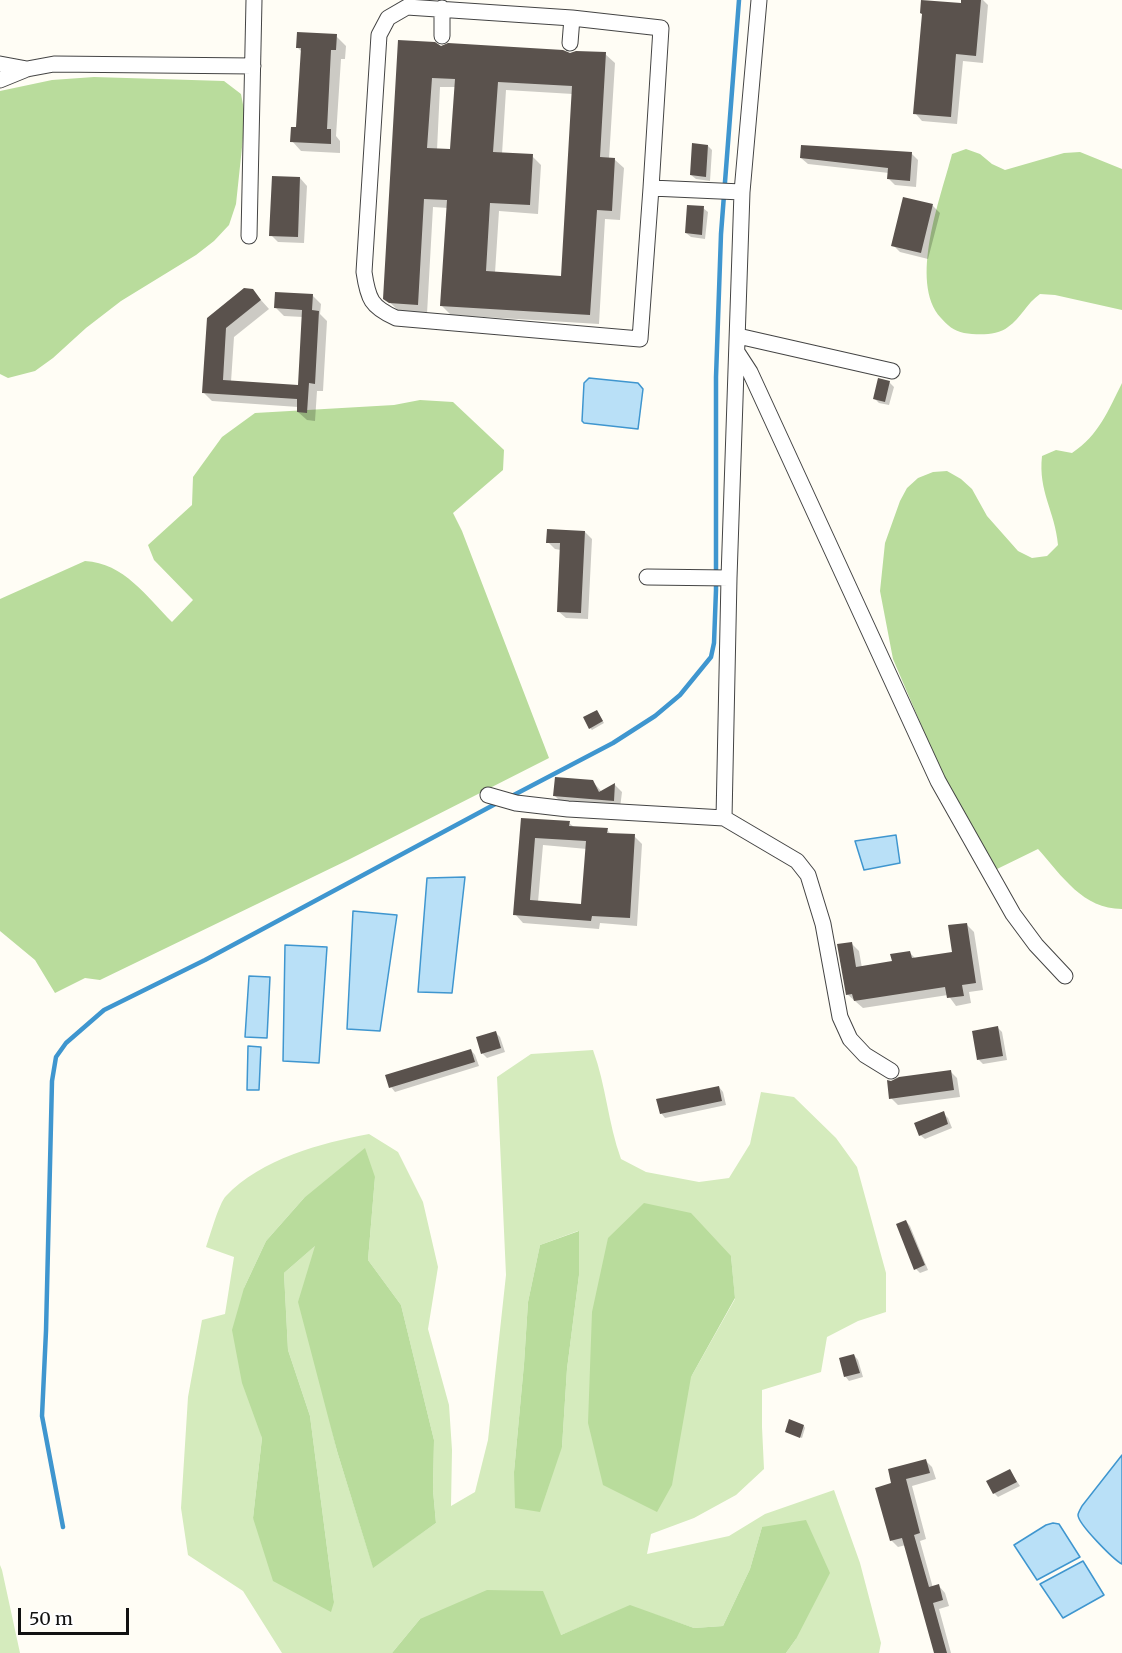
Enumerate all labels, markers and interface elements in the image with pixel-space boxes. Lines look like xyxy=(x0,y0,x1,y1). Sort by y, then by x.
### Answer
scale bar xyxy=(21,1596,132,1634)
text: 50 m xyxy=(29,1607,73,1630)

